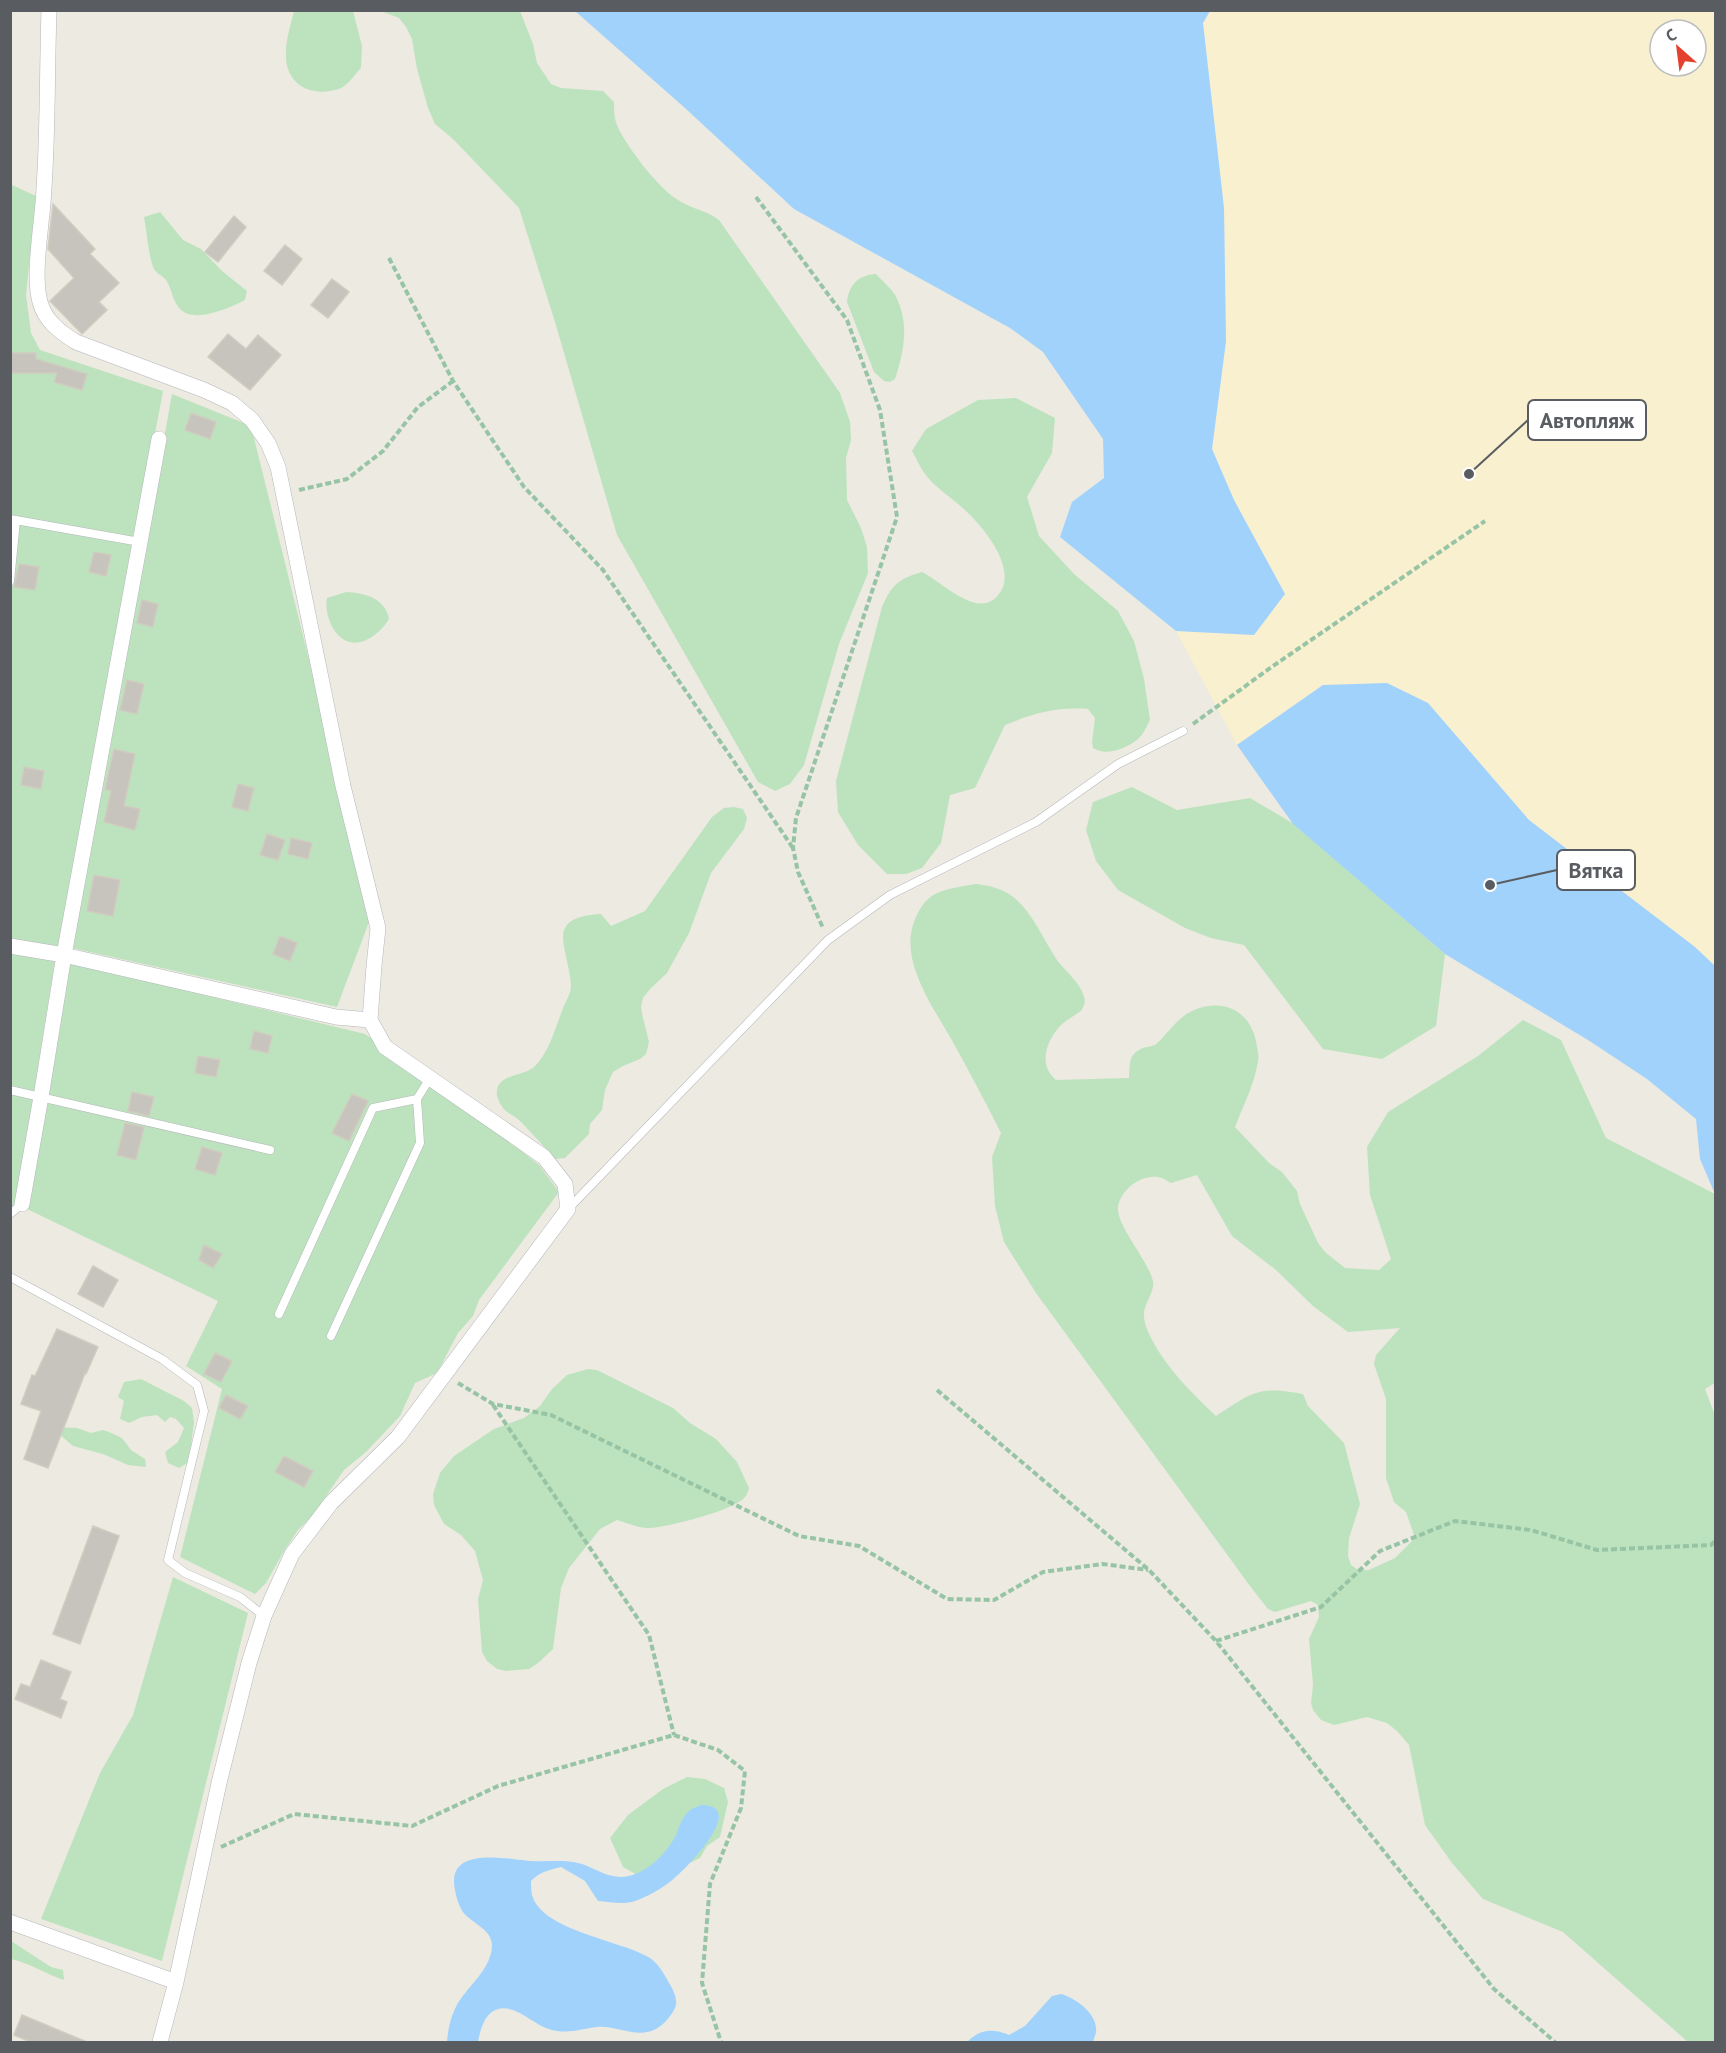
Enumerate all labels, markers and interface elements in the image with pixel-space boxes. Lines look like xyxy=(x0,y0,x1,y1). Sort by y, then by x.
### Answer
north arrow xyxy=(1648,18,1708,78)
text: С xyxy=(1662,24,1680,46)
callout: Автопляж xyxy=(1528,400,1646,440)
text: Автопляж xyxy=(1540,406,1635,434)
callout: Вятка xyxy=(1557,850,1635,890)
text: Вятка xyxy=(1569,856,1624,884)

